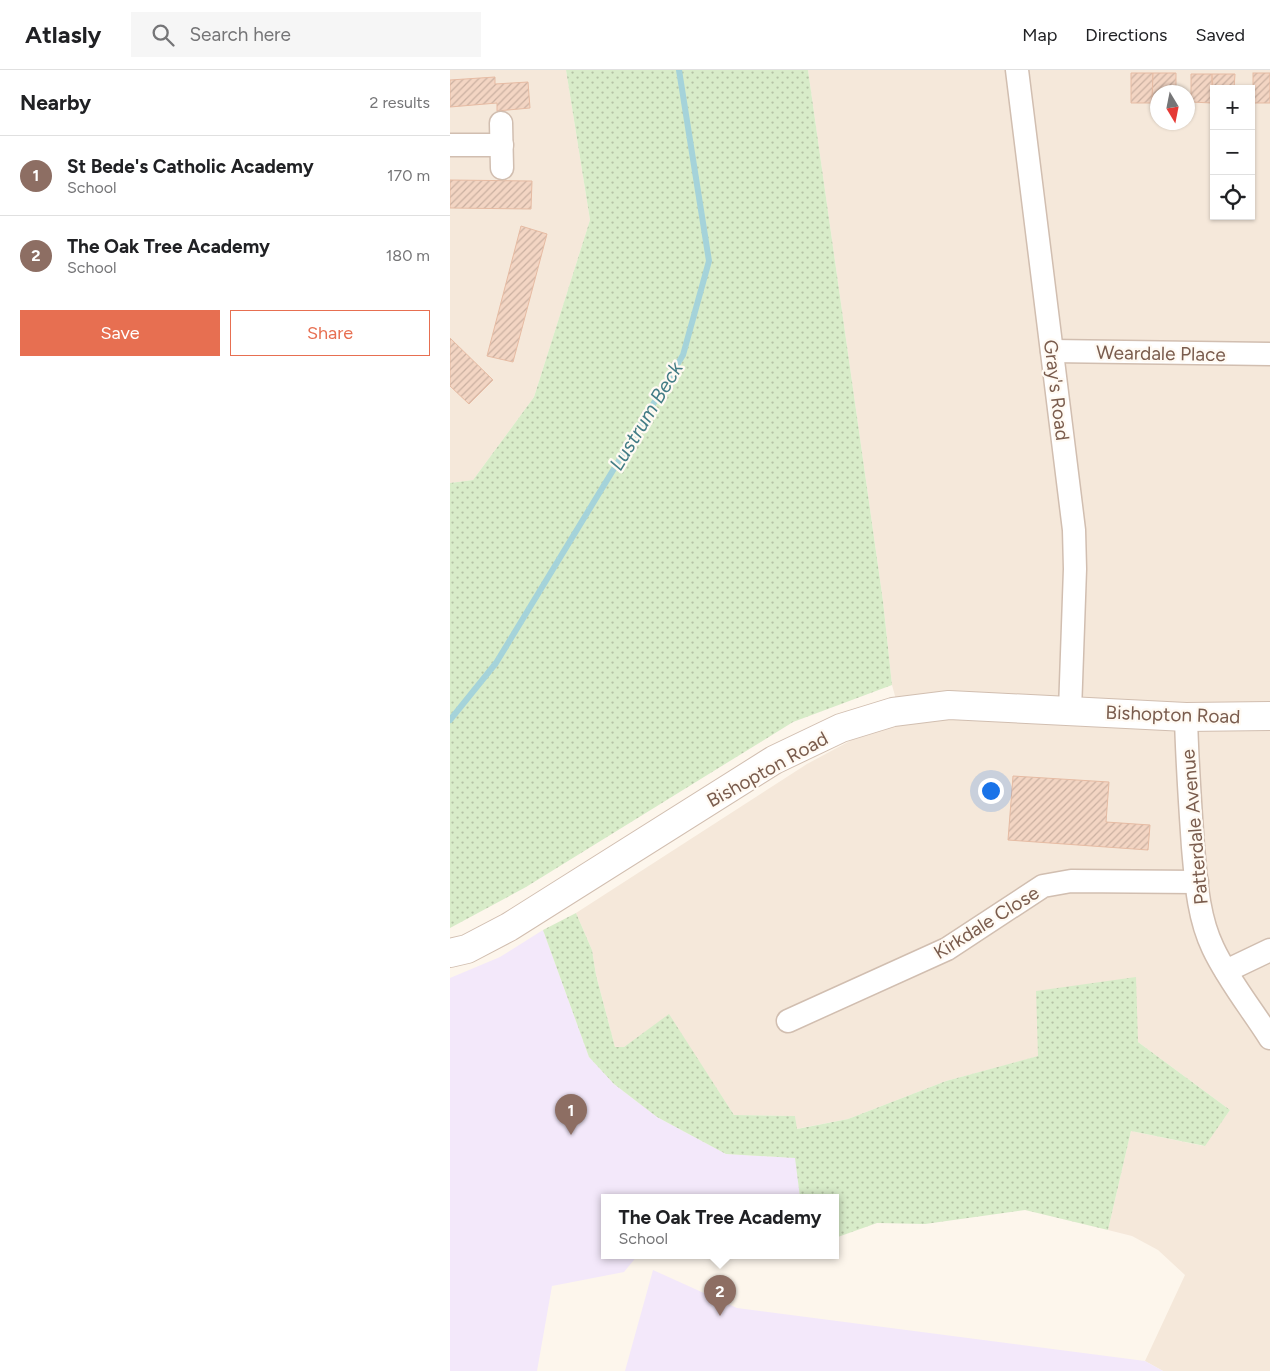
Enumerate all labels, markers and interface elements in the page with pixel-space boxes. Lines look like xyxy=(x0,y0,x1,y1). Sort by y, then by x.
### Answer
search box xyxy=(131,12,481,57)
text: Atlasly xyxy=(25,20,101,49)
icon: search xyxy=(149,21,177,49)
text: Search here xyxy=(189,23,291,46)
text: Map xyxy=(1022,24,1057,46)
text: Directions xyxy=(1085,24,1167,46)
text: Saved xyxy=(1195,24,1245,46)
north arrow xyxy=(1150,85,1195,130)
map controls xyxy=(1210,85,1255,220)
button: + xyxy=(1210,85,1255,130)
text: Nearby xyxy=(20,90,91,115)
text: 2 results xyxy=(370,93,430,112)
button: − xyxy=(1210,130,1255,175)
text: St Bede's Catholic Academy xyxy=(67,155,314,178)
text: 1 xyxy=(33,166,39,185)
text: 170 m xyxy=(387,166,430,185)
button: locate xyxy=(1210,175,1255,220)
text: School xyxy=(67,178,117,197)
text: The Oak Tree Academy xyxy=(67,235,270,258)
text: 2 xyxy=(31,246,41,265)
text: 180 m xyxy=(386,246,430,265)
text: School xyxy=(67,258,117,277)
button: Save xyxy=(20,310,220,356)
button: Share xyxy=(230,310,430,356)
street label: Gray's Road xyxy=(1039,338,1074,442)
street label: Weardale Place xyxy=(1096,341,1226,366)
water label: Lustrum Beck xyxy=(604,356,688,475)
street label: Bishopton Road xyxy=(1105,701,1241,728)
street label: Bishopton Road xyxy=(703,727,832,812)
street label: Patterdale Avenue xyxy=(1176,748,1213,906)
your location xyxy=(978,778,1004,804)
street label: Kirkdale Close xyxy=(929,881,1043,964)
pin: 1 xyxy=(555,1094,587,1135)
popup xyxy=(601,1194,839,1259)
text: The Oak Tree Academy xyxy=(619,1206,821,1229)
text: School xyxy=(619,1229,668,1248)
pin: 2 xyxy=(704,1275,736,1316)

